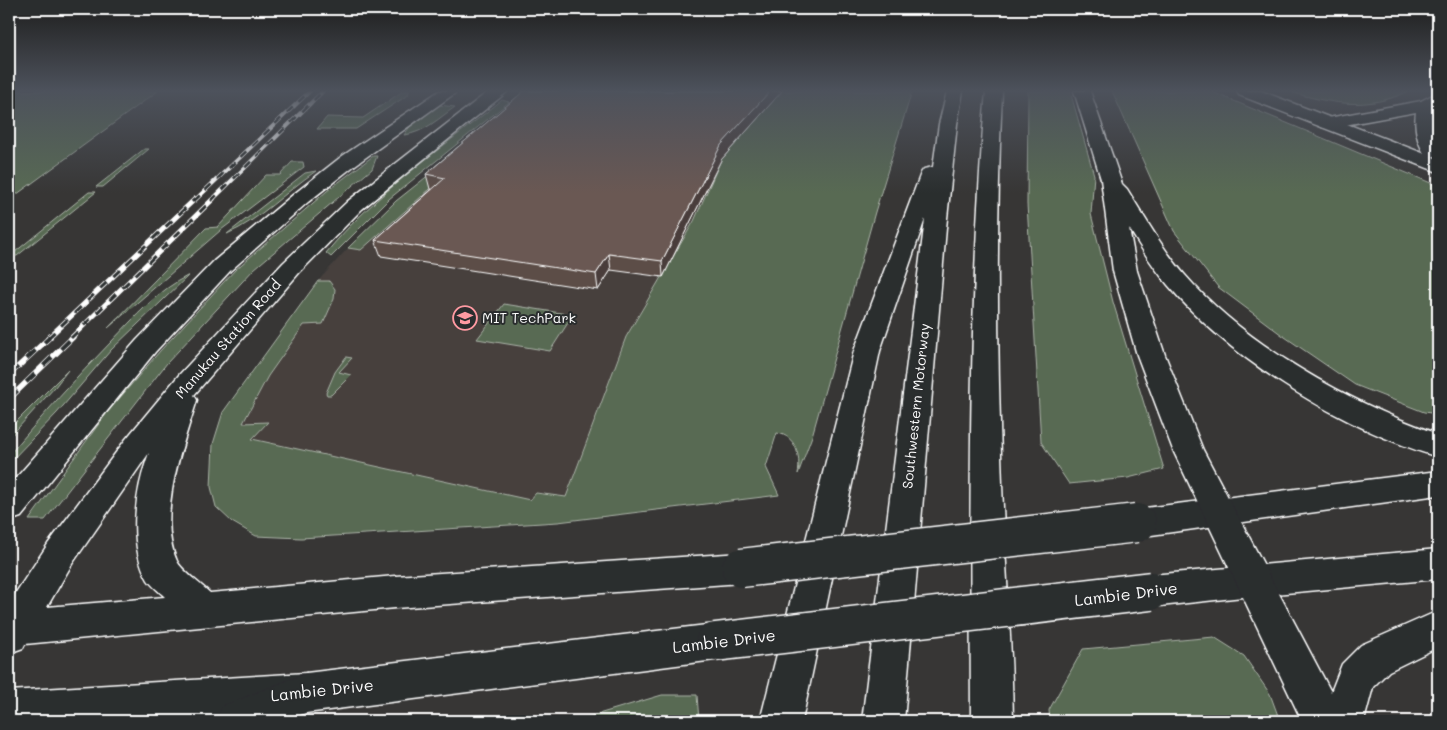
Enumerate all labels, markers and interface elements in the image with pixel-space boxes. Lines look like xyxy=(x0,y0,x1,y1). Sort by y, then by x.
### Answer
street label: Manukau Station Road xyxy=(171,275,285,402)
school or university icon: MIT TechPark xyxy=(452,305,478,331)
place label: MIT TechPark xyxy=(482,308,576,327)
street label: Southwestern Motorway xyxy=(897,322,934,490)
street label: Lambie Drive xyxy=(1073,577,1179,610)
street label: Lambie Drive xyxy=(671,624,777,657)
street label: Lambie Drive xyxy=(269,674,375,705)

